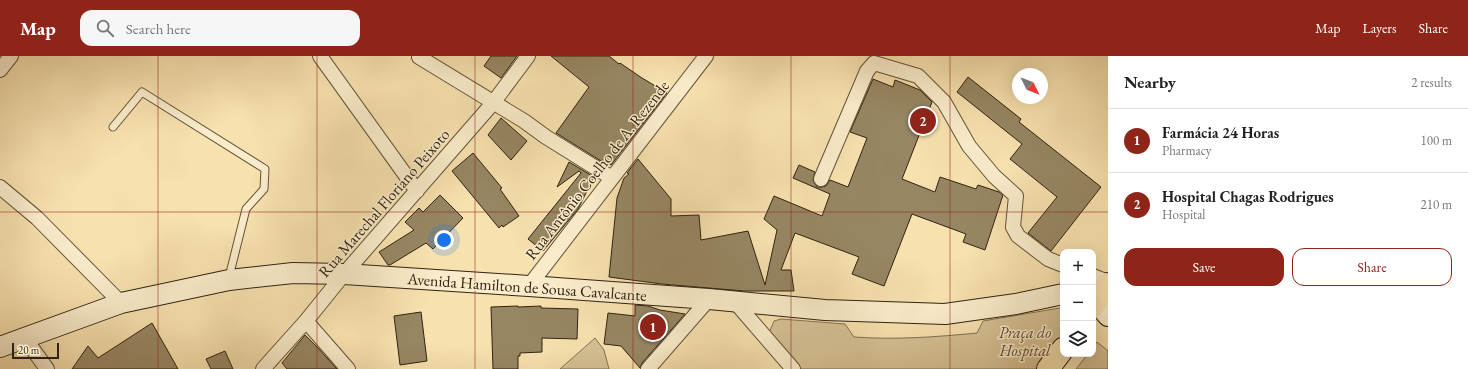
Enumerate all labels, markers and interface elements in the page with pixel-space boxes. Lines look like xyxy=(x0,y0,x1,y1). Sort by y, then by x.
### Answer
search box xyxy=(80,10,360,46)
text: Map xyxy=(20,16,56,41)
icon: search xyxy=(94,17,116,39)
text: Search here xyxy=(126,19,191,38)
text: Map xyxy=(1315,19,1340,37)
text: Layers xyxy=(1362,19,1397,37)
text: Share xyxy=(1419,19,1448,37)
north arrow xyxy=(1012,68,1048,104)
text: Nearby xyxy=(1124,71,1176,93)
text: 2 results xyxy=(1411,74,1452,91)
street label: Rua Antônio Coelho de A. Rezende xyxy=(520,76,674,264)
pin: 2 xyxy=(910,106,936,136)
text: Farmácia 24 Horas xyxy=(1162,123,1279,142)
street label: Rua Marechal Floriano Peixoto xyxy=(314,124,454,282)
text: 1 xyxy=(1134,132,1140,149)
text: 100 m xyxy=(1421,132,1452,149)
text: Pharmacy xyxy=(1162,142,1211,159)
text: Hospital Chagas Rodrigues xyxy=(1162,187,1334,206)
text: 2 xyxy=(1134,196,1140,213)
text: 210 m xyxy=(1421,196,1452,213)
text: Hospital xyxy=(1162,206,1206,223)
your location xyxy=(434,230,454,250)
button: Save xyxy=(1124,248,1284,286)
button: Share xyxy=(1292,248,1452,286)
map controls xyxy=(1060,249,1096,357)
button: + xyxy=(1060,249,1096,285)
street label: Avenida Hamilton de Sousa Cavalcante xyxy=(406,268,647,306)
button: − xyxy=(1060,285,1096,321)
pin: 1 xyxy=(640,312,666,342)
button: layers xyxy=(1060,321,1096,357)
park label: Praça do Hospital xyxy=(998,322,1051,361)
scale bar xyxy=(12,341,59,360)
text: 20 m xyxy=(18,343,39,357)

